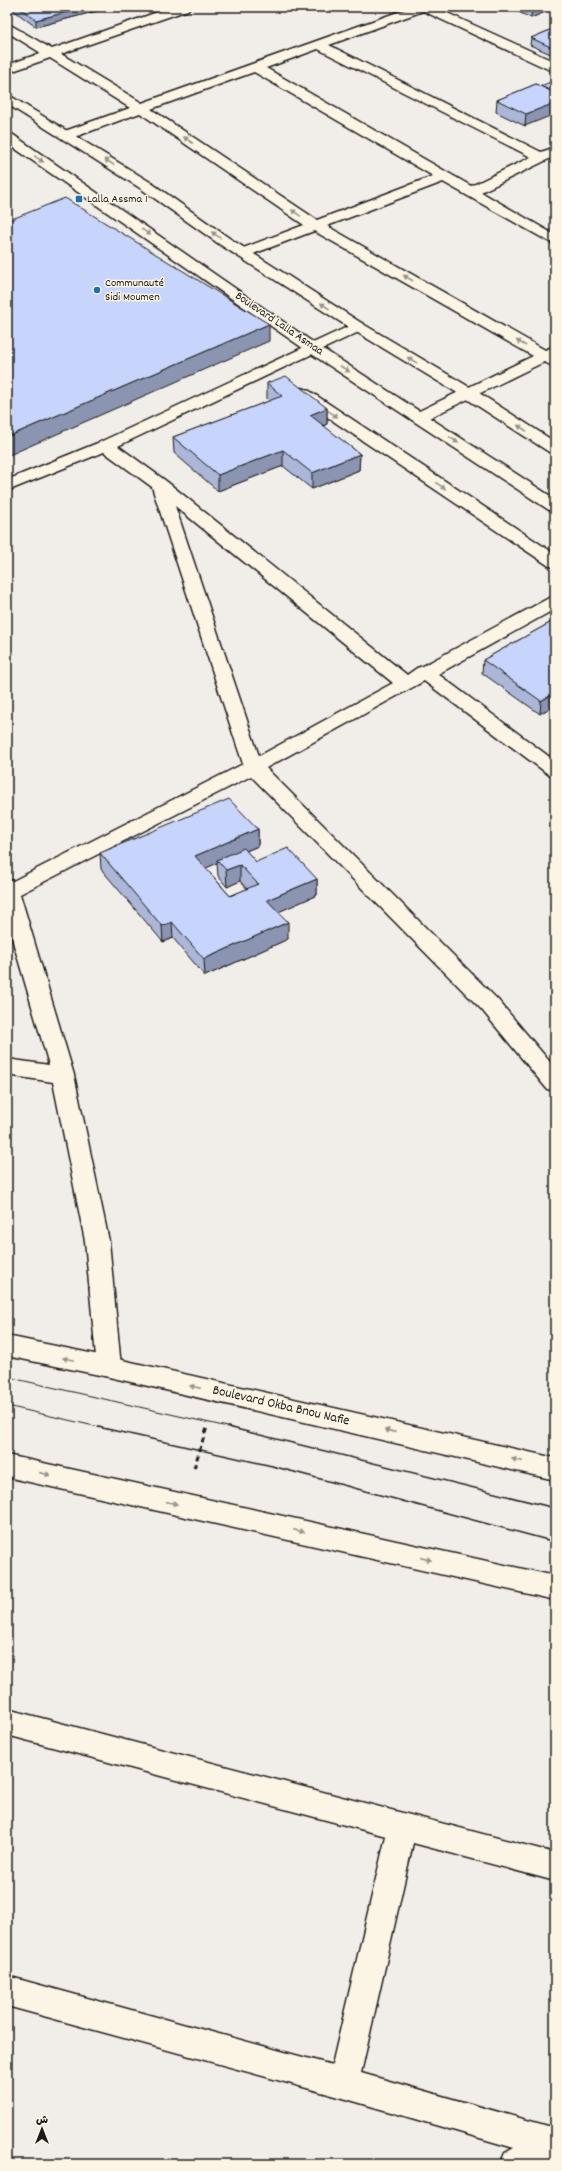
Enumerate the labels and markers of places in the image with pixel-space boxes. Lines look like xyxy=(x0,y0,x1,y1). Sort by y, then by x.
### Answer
place label: Lalla Assma 1 xyxy=(87,191,148,208)
marker: Lalla Assma 1 xyxy=(74,194,84,204)
place label: Communauté Sidi Moumen xyxy=(105,275,164,306)
marker: Communauté Sidi Moumen xyxy=(92,285,102,295)

